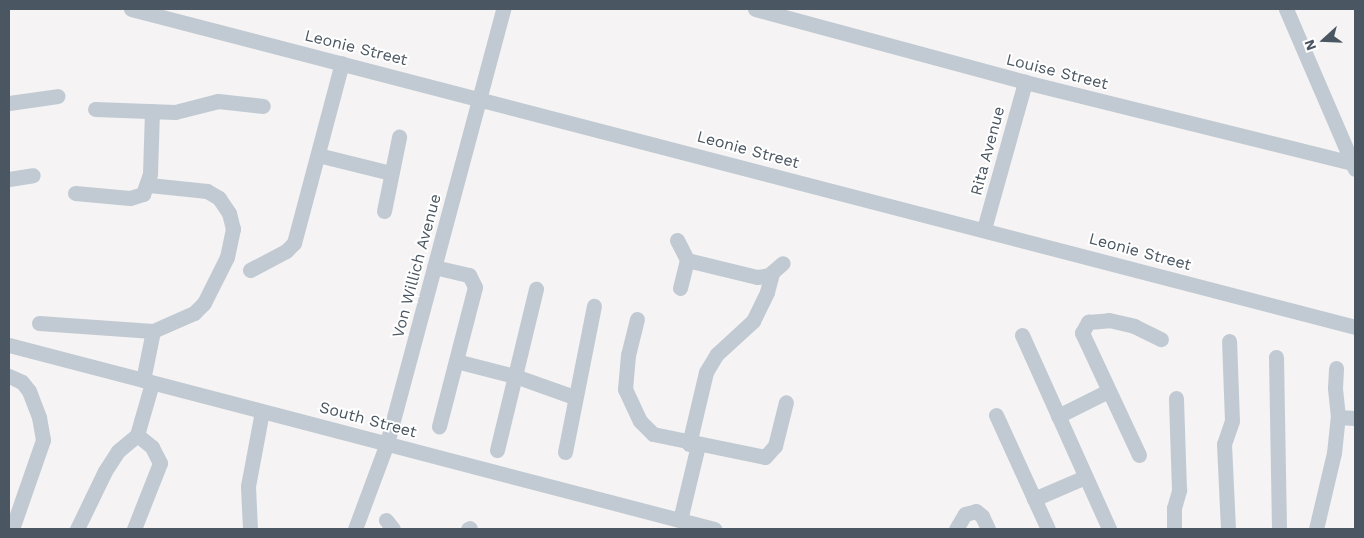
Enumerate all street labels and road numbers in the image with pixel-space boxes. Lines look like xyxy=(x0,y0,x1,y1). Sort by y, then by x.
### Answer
street label: Leonie Street xyxy=(303,26,409,70)
street label: Louise Street xyxy=(1004,50,1110,94)
street label: Rita Avenue xyxy=(967,104,1009,198)
street label: Leonie Street xyxy=(695,127,801,173)
street label: Von Willich Avenue xyxy=(388,191,446,341)
street label: Leonie Street xyxy=(1087,229,1193,275)
street label: South Street xyxy=(317,398,419,442)

